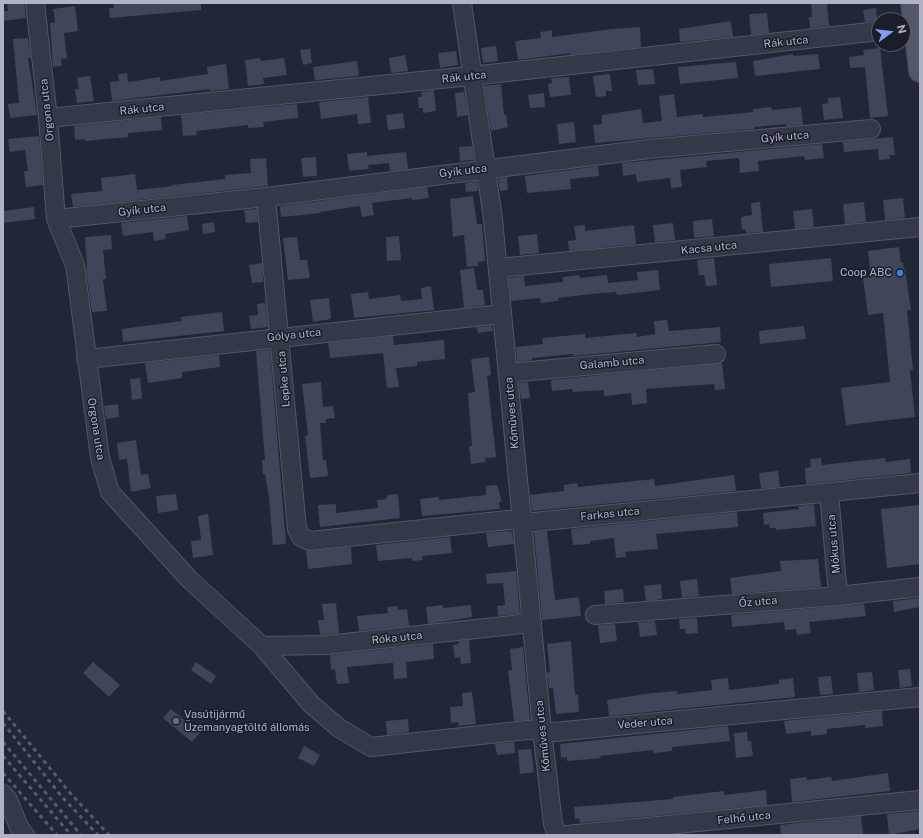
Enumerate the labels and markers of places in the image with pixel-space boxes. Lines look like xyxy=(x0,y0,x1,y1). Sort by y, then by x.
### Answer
place label: Coop ABC xyxy=(840,266,892,280)
marker: Coop ABC xyxy=(895,268,905,278)
place label: Vasútijármű Üzemanyagtöltő állomás xyxy=(184,708,310,734)
marker: Vasútijármű Üzemanyagtöltő állomás xyxy=(171,716,181,726)

